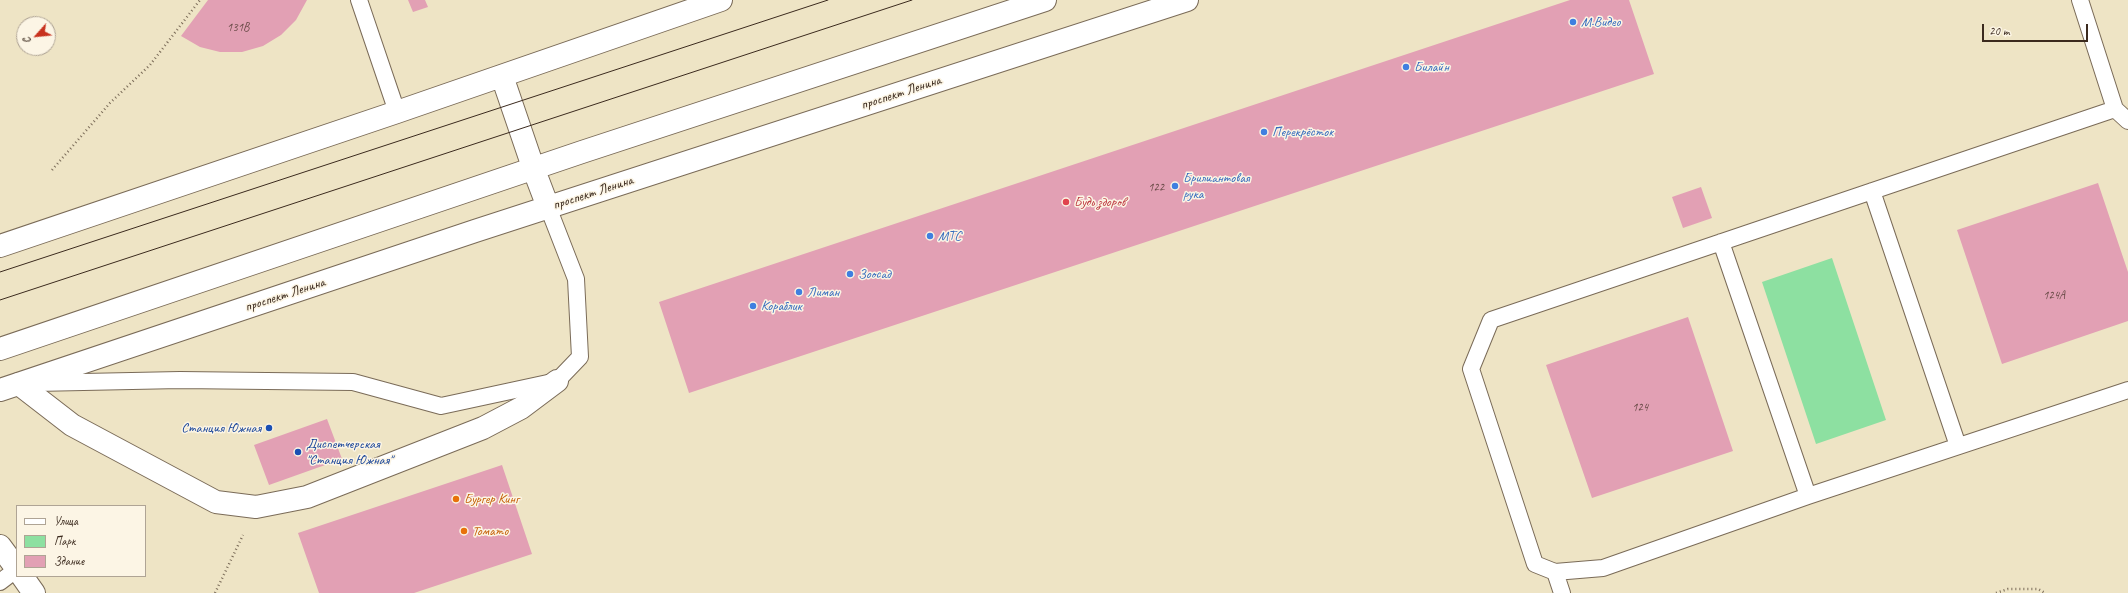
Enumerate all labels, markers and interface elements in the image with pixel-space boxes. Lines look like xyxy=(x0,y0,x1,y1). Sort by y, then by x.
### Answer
place label: М.Видео xyxy=(1581,14,1620,30)
north arrow xyxy=(16,16,56,56)
scale bar xyxy=(1984,16,2090,42)
marker: М.Видео xyxy=(1568,17,1578,27)
house number: 131В xyxy=(227,21,249,35)
text: 20 m xyxy=(1989,23,2009,39)
text: С xyxy=(19,35,34,47)
place label: Билайн xyxy=(1414,59,1449,75)
marker: Билайн xyxy=(1401,62,1411,72)
street label: проспект Ленина xyxy=(859,72,943,114)
place label: Перекрёсток xyxy=(1272,124,1333,140)
marker: Перекрёсток xyxy=(1259,127,1269,137)
place label: Брилиантовая рука xyxy=(1183,170,1250,202)
street label: проспект Ленина xyxy=(551,172,635,214)
house number: 122 xyxy=(1148,181,1164,195)
marker: Брилиантовая рука xyxy=(1170,181,1180,191)
place label: Будь здоров xyxy=(1074,194,1125,210)
marker: Будь здоров xyxy=(1061,197,1071,207)
place label: МТС xyxy=(938,228,961,244)
marker: МТС xyxy=(925,231,935,241)
place label: Зоосад xyxy=(858,266,891,282)
marker: Зоосад xyxy=(845,269,855,279)
street label: проспект Ленина xyxy=(243,274,327,316)
place label: Лиман xyxy=(807,284,839,300)
marker: Лиман xyxy=(794,287,804,297)
house number: 124А xyxy=(2043,289,2065,303)
place label: Кораблик xyxy=(761,298,802,314)
marker: Кораблик xyxy=(748,301,758,311)
house number: 124 xyxy=(1632,401,1648,415)
place label: Станция Южная xyxy=(181,420,261,436)
marker: Станция Южная xyxy=(264,423,274,433)
place label: Диспетчерская "Станция Южная" xyxy=(306,436,392,468)
marker: Диспетчерская "Станция Южная" xyxy=(293,447,303,457)
place label: Бургер Кинг xyxy=(464,491,519,507)
marker: Бургер Кинг xyxy=(451,494,461,504)
legend xyxy=(16,505,146,577)
text: Улица xyxy=(54,513,78,529)
place label: Томато xyxy=(472,523,508,539)
marker: Томато xyxy=(459,526,469,536)
text: Парк xyxy=(54,533,75,549)
text: Здание xyxy=(54,553,84,569)

